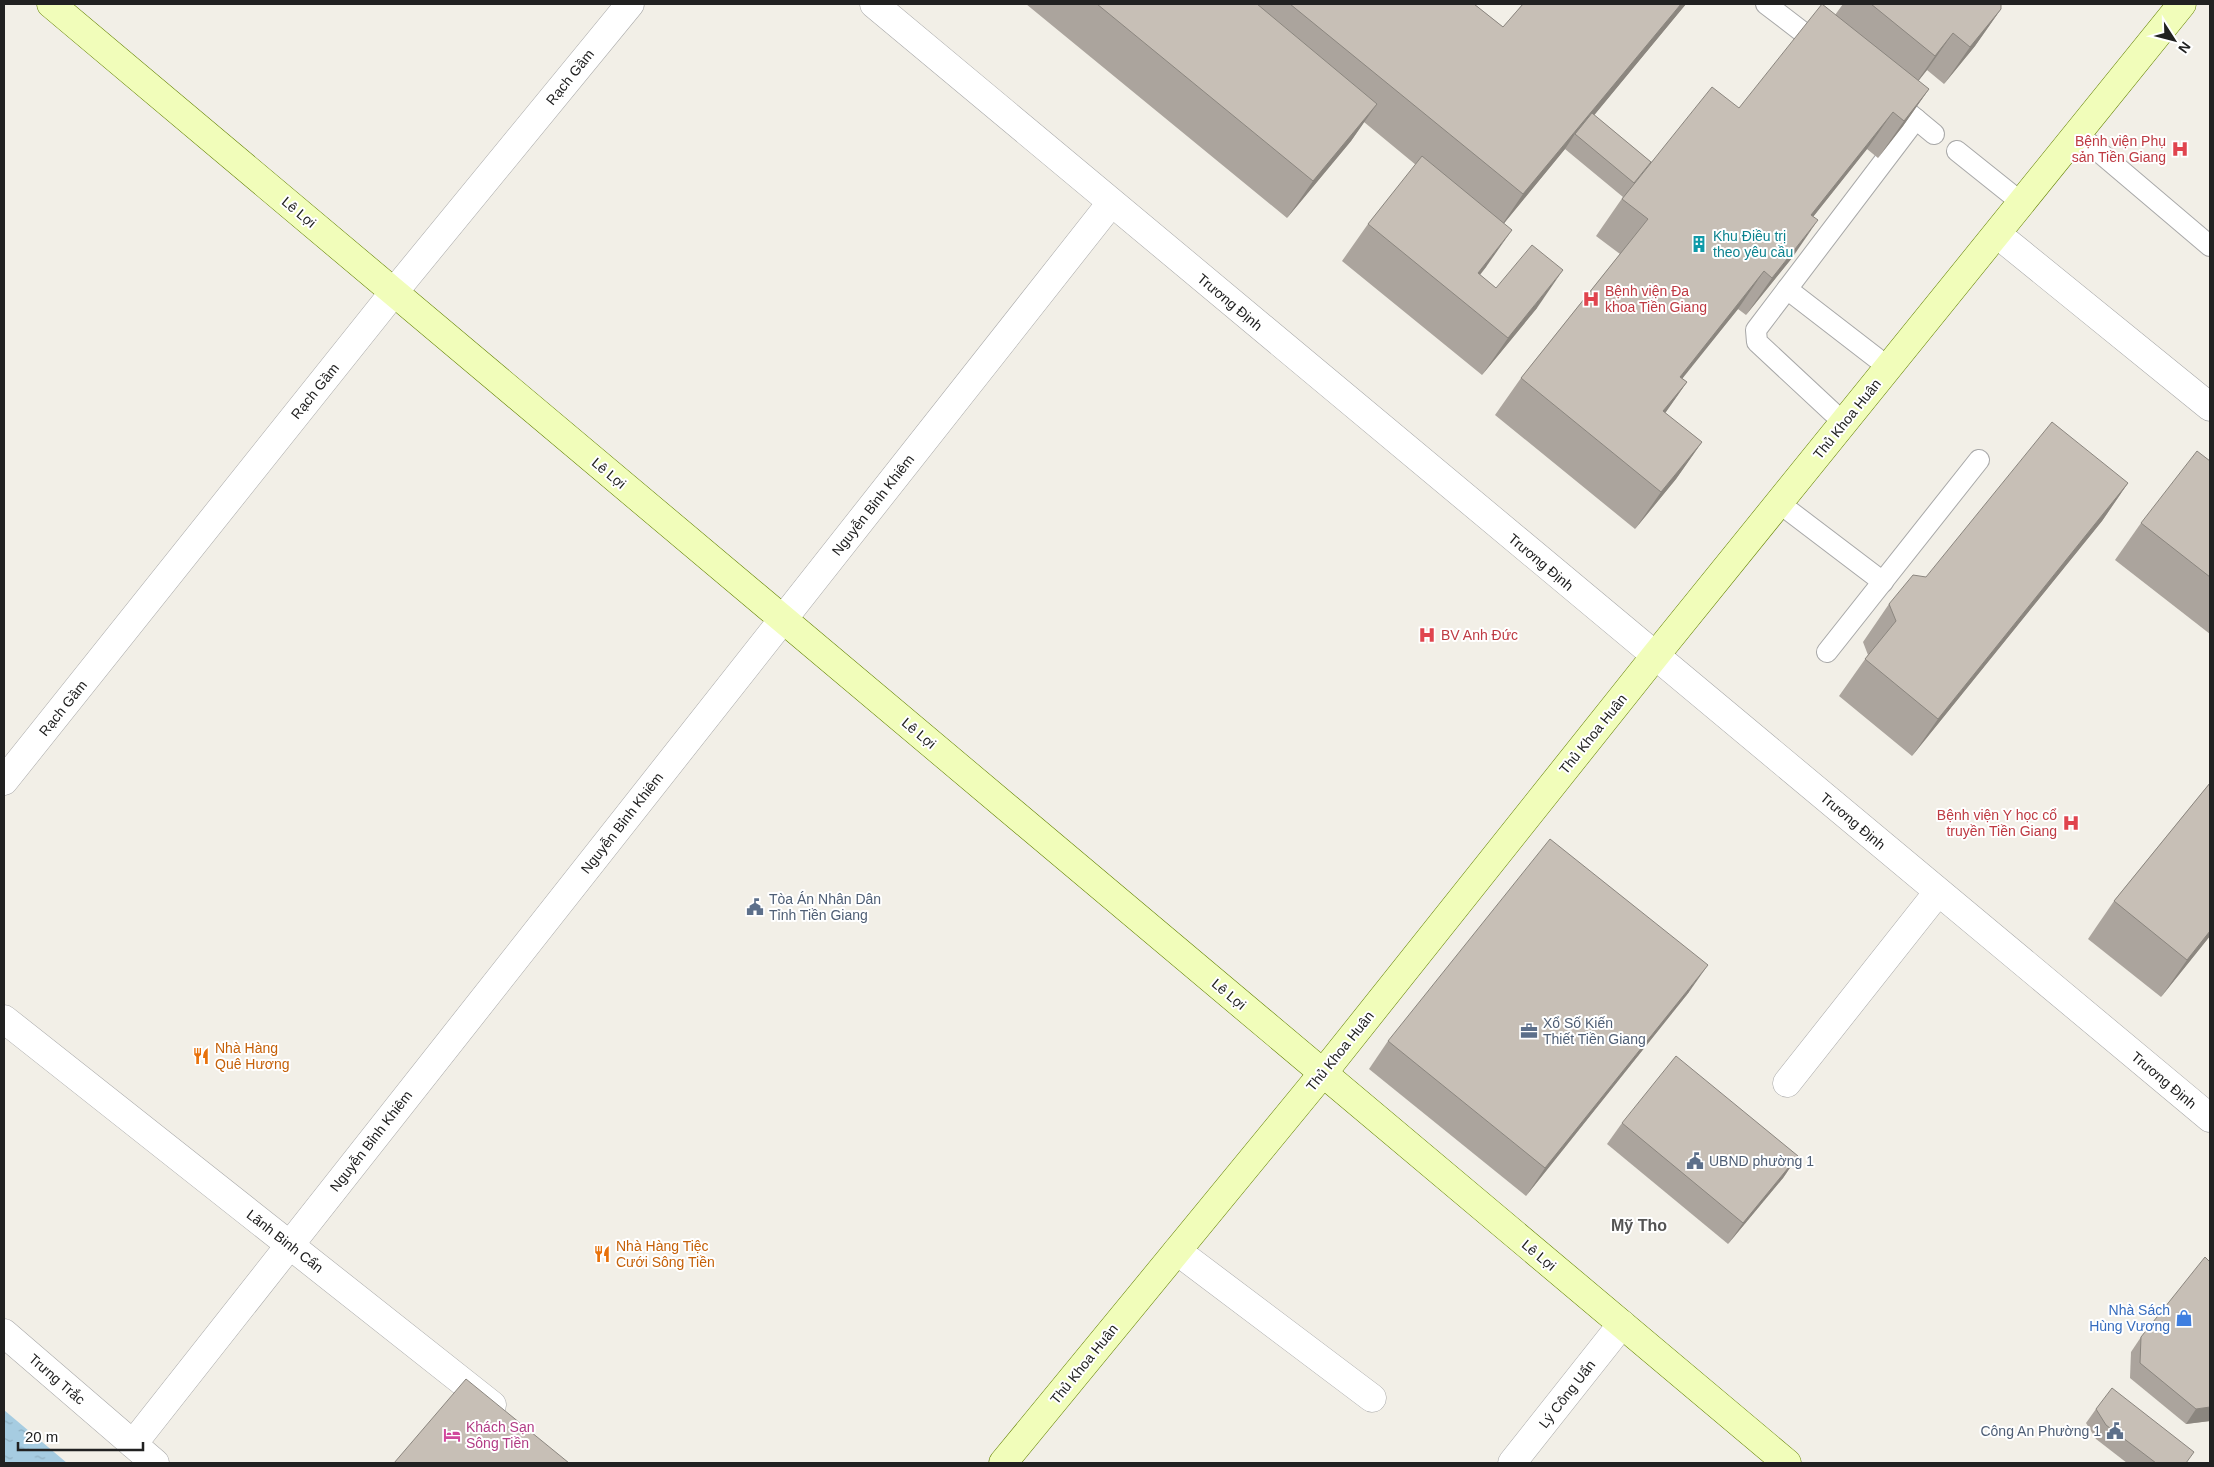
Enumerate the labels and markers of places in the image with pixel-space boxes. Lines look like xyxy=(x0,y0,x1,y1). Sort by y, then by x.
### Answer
place label: Bệnh viện Phụ sản Tiền Giang xyxy=(2072,133,2166,165)
hospital icon: Bệnh viện Phụ sản Tiền Giang xyxy=(2170,139,2190,159)
place label: Khu Điều trị theo yêu cầu xyxy=(1713,228,1793,260)
building icon: Khu Điều trị theo yêu cầu xyxy=(1689,234,1709,254)
place label: Bệnh viện Đa khoa Tiền Giang xyxy=(1605,283,1707,315)
hospital icon: Bệnh viện Đa khoa Tiền Giang xyxy=(1581,289,1601,309)
hospital icon: BV Anh Đức xyxy=(1417,625,1437,645)
place label: BV Anh Đức xyxy=(1441,627,1518,643)
place label: Bệnh viện Y học cổ truyền Tiền Giang xyxy=(1937,807,2057,839)
hospital icon: Bệnh viện Y học cổ truyền Tiền Giang xyxy=(2061,813,2081,833)
place label: Tòa Án Nhân Dân Tỉnh Tiền Giang xyxy=(769,891,881,923)
public building icon: Tòa Án Nhân Dân Tỉnh Tiền Giang xyxy=(745,897,765,917)
place label: Xổ Số Kiến Thiết Tiền Giang xyxy=(1543,1015,1646,1047)
office icon: Xổ Số Kiến Thiết Tiền Giang xyxy=(1519,1021,1539,1041)
place label: Nhà Hàng Quê Hương xyxy=(215,1040,290,1072)
restaurant icon: Nhà Hàng Quê Hương xyxy=(191,1046,211,1066)
public building icon: UBND phường 1 xyxy=(1685,1151,1705,1171)
place label: UBND phường 1 xyxy=(1709,1153,1814,1169)
place label: Nhà Hàng Tiệc Cưới Sông Tiền xyxy=(616,1238,715,1270)
restaurant icon: Nhà Hàng Tiệc Cưới Sông Tiền xyxy=(592,1244,612,1264)
place label: Nhà Sách Hùng Vương xyxy=(2089,1302,2170,1334)
shop icon: Nhà Sách Hùng Vương xyxy=(2174,1308,2194,1328)
place label: Khách Sạn Sông Tiền xyxy=(466,1419,535,1451)
public building icon: Công An Phường 1 xyxy=(2105,1421,2125,1441)
place label: Công An Phường 1 xyxy=(1980,1423,2101,1439)
hotel icon: Khách Sạn Sông Tiền xyxy=(442,1425,462,1445)

